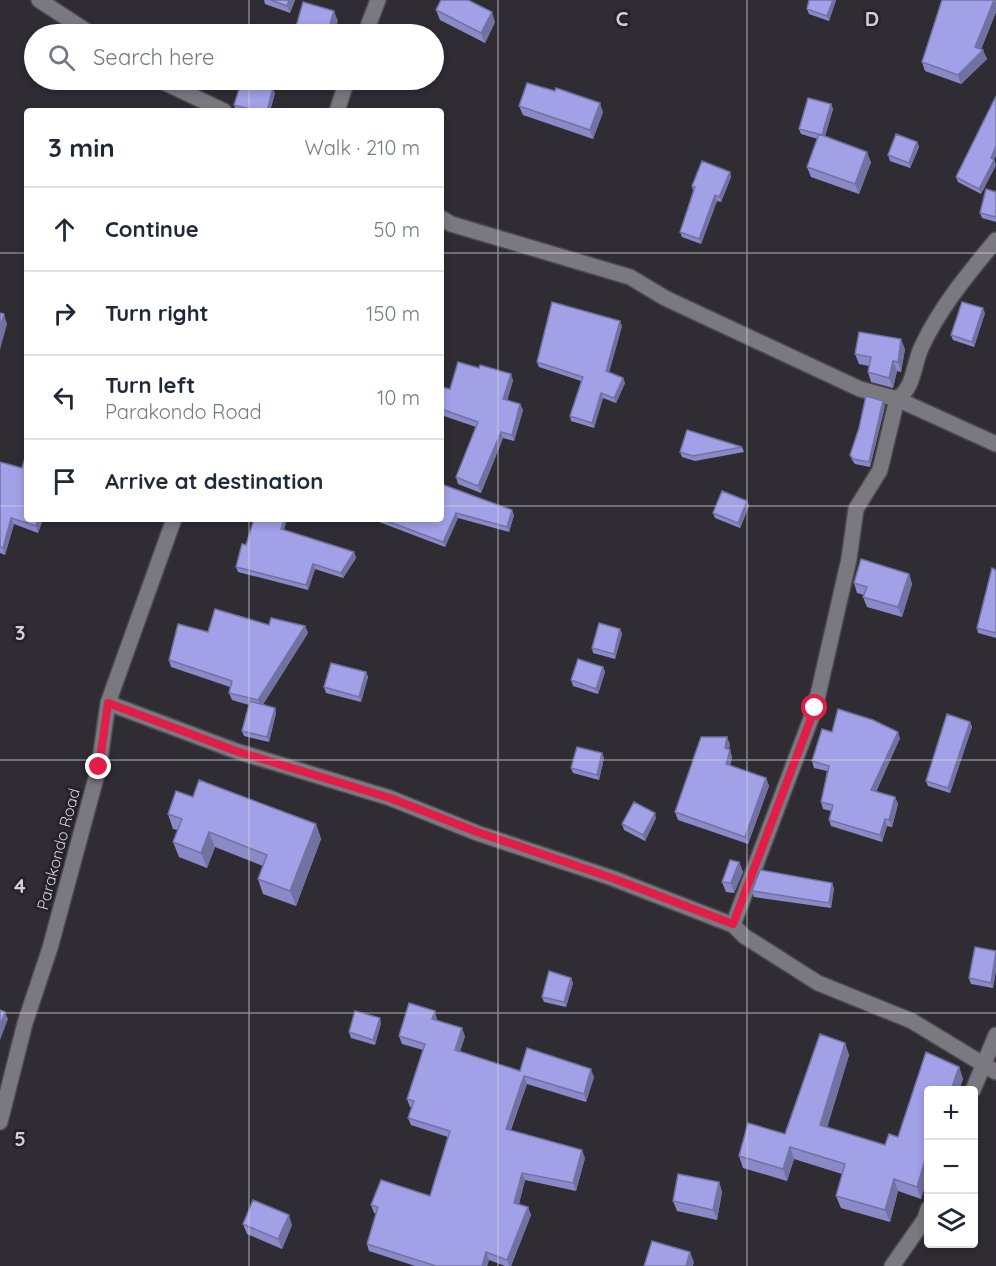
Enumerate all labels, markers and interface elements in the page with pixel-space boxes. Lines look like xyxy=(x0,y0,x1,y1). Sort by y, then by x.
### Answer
text: C xyxy=(616,6,629,31)
text: D xyxy=(865,6,879,31)
search box xyxy=(24,24,444,90)
icon: search xyxy=(45,41,78,74)
text: Search here xyxy=(93,43,214,71)
text: 3 min xyxy=(48,131,115,164)
text: Walk · 210 m xyxy=(305,135,420,160)
icon: ahead xyxy=(48,213,81,246)
text: Continue xyxy=(105,215,199,243)
text: 50 m xyxy=(374,217,420,242)
icon: right xyxy=(48,297,81,330)
text: Turn right xyxy=(105,299,209,327)
text: 150 m xyxy=(366,301,420,326)
text: Turn left xyxy=(105,371,195,399)
icon: left xyxy=(48,381,81,414)
text: 10 m xyxy=(377,385,420,410)
text: Parakondo Road xyxy=(105,399,262,424)
icon: arrive xyxy=(48,465,81,498)
text: Arrive at destination xyxy=(105,467,323,495)
text: 3 xyxy=(15,620,25,645)
route start xyxy=(801,694,827,720)
route end xyxy=(85,753,111,779)
street label: Parakondo Road xyxy=(32,786,84,912)
text: 4 xyxy=(14,873,26,898)
map controls xyxy=(924,1086,978,1248)
button: + xyxy=(924,1086,978,1140)
text: 5 xyxy=(14,1126,26,1151)
button: − xyxy=(924,1140,978,1194)
button: layers xyxy=(924,1194,978,1248)

